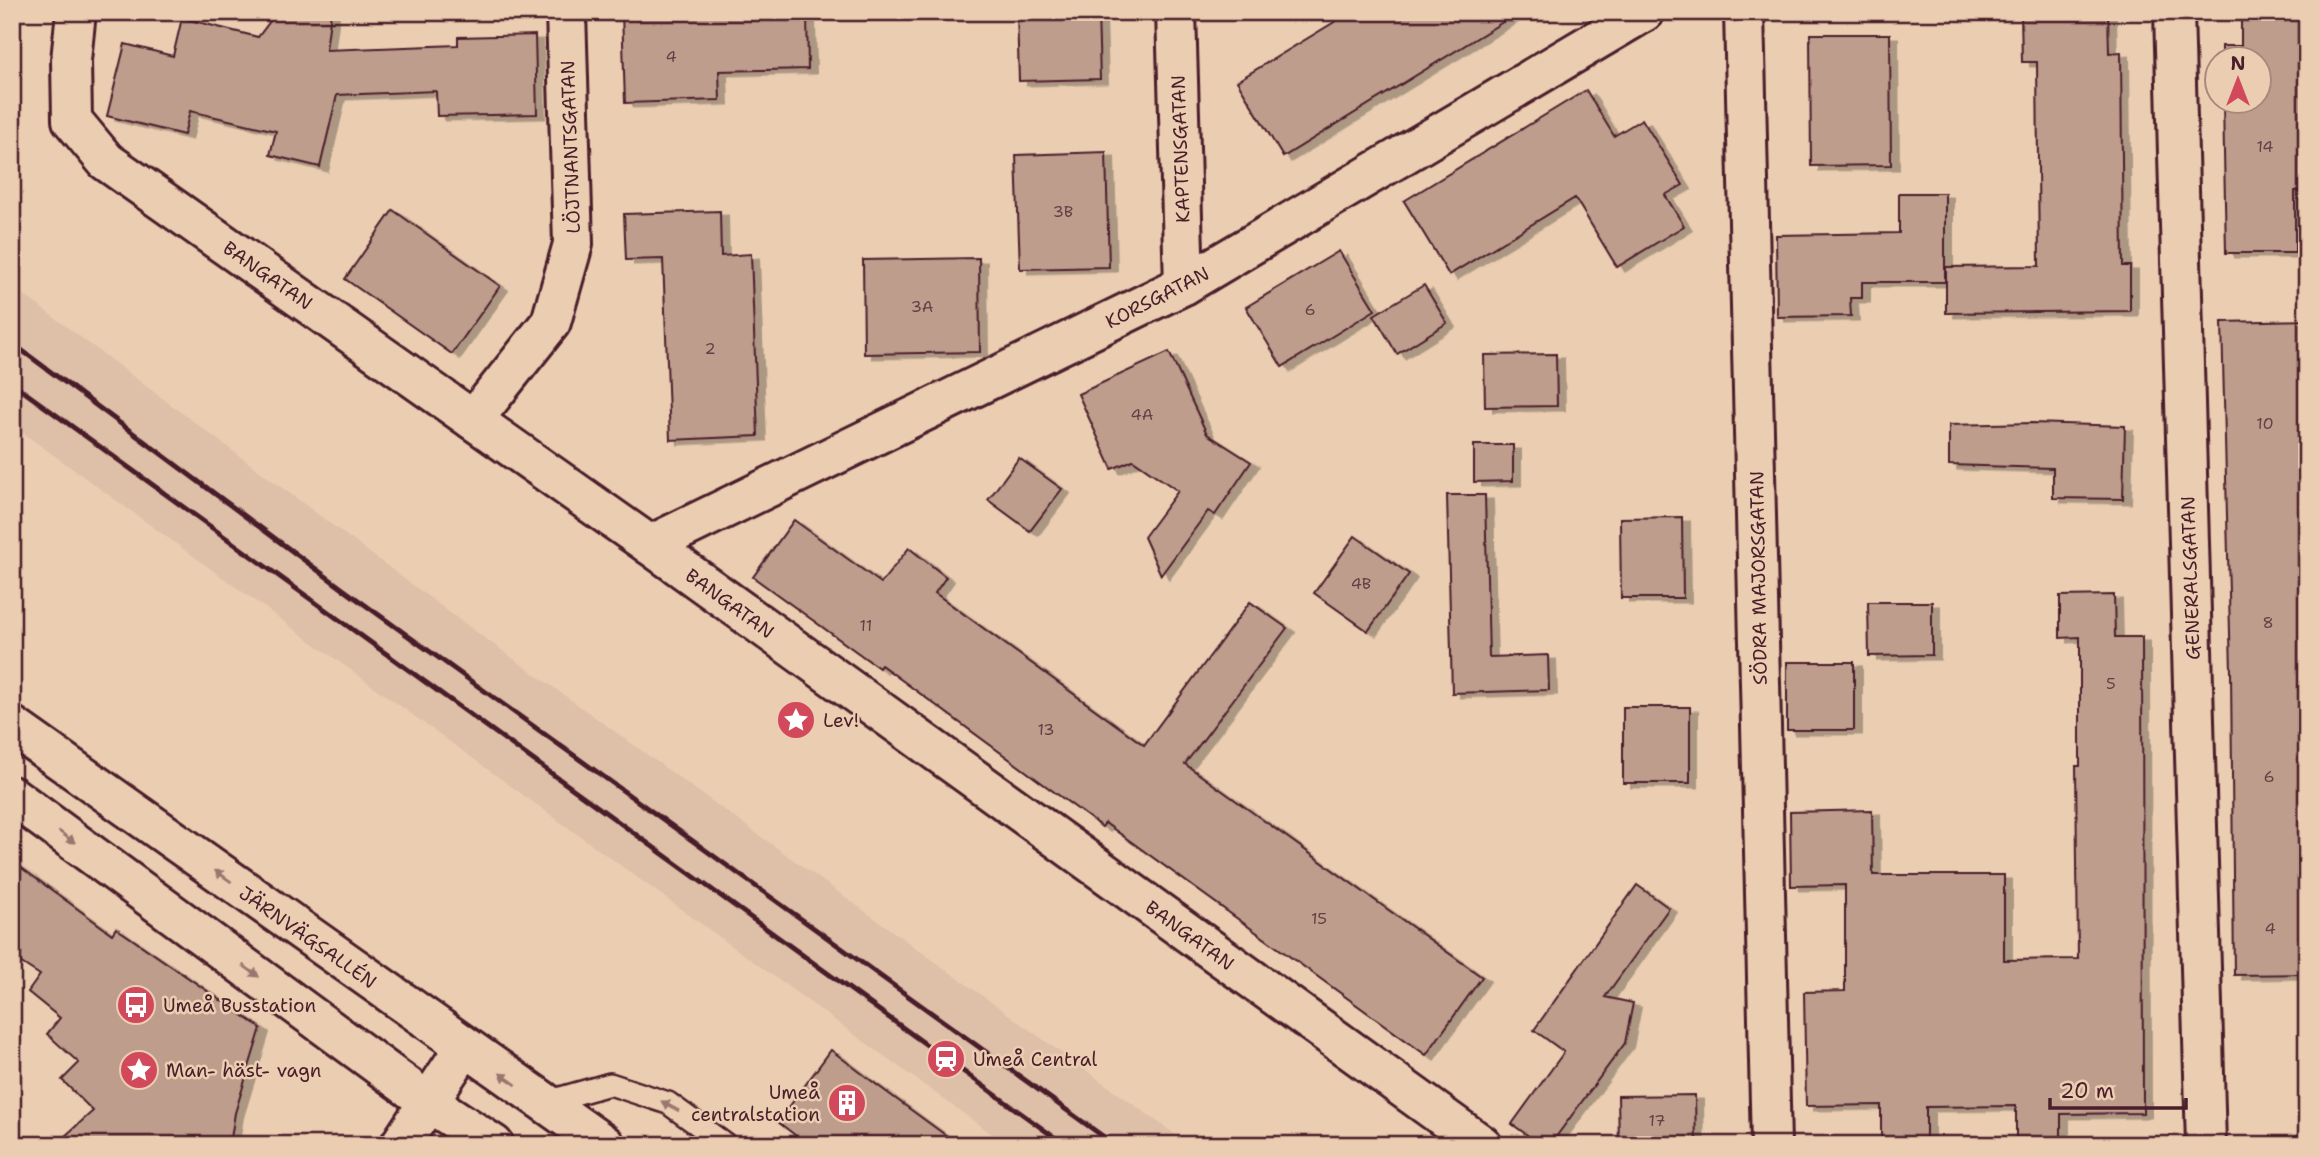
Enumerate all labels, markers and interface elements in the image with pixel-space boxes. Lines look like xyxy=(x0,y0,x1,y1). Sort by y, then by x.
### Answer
house number: 4 xyxy=(665,46,677,67)
north arrow xyxy=(2204,46,2274,116)
text: N xyxy=(2230,51,2246,76)
street label: LÖJTNANTSGATAN xyxy=(555,60,586,234)
street label: KAPTENSGATAN xyxy=(1165,75,1196,223)
house number: 14 xyxy=(2256,136,2274,157)
house number: 3B xyxy=(1053,201,1073,222)
street label: BANGATAN xyxy=(218,235,317,315)
street label: KORSGATAN xyxy=(1101,261,1213,334)
house number: 3A xyxy=(911,296,933,317)
house number: 6 xyxy=(1304,299,1316,320)
house number: 2 xyxy=(704,338,716,359)
house number: 4A xyxy=(1131,404,1153,425)
house number: 10 xyxy=(2256,413,2274,434)
street label: SÖDRA MAJORSGATAN xyxy=(1744,471,1773,685)
street label: GENERALSGATAN xyxy=(2175,496,2206,660)
street label: BANGATAN xyxy=(680,563,779,644)
house number: 4B xyxy=(1351,573,1371,594)
house number: 8 xyxy=(2262,612,2274,633)
house number: 11 xyxy=(860,615,872,636)
house number: 5 xyxy=(2106,673,2116,694)
place icon: Lev! xyxy=(775,699,817,741)
place label: Lev! xyxy=(823,708,859,733)
house number: 13 xyxy=(1037,719,1055,740)
house number: 6 xyxy=(2263,766,2275,787)
one-way arrow xyxy=(58,829,76,843)
one-way arrow xyxy=(214,869,232,883)
street label: JÄRNVÄGSALLÉN xyxy=(234,880,382,994)
street label: BANGATAN xyxy=(1140,895,1239,976)
house number: 15 xyxy=(1311,908,1327,929)
house number: 4 xyxy=(2264,918,2276,939)
one-way arrow xyxy=(242,964,260,978)
bus stop icon: Umeå Busstation xyxy=(115,984,157,1026)
place label: Umeå Busstation xyxy=(163,993,316,1018)
station icon: Umeå Central xyxy=(925,1038,967,1080)
place label: Umeå Central xyxy=(973,1047,1098,1072)
place icon: Man- häst- vagn xyxy=(118,1049,160,1091)
place label: Man- häst- vagn xyxy=(166,1058,321,1083)
scale bar xyxy=(2050,1066,2186,1110)
one-way arrow xyxy=(499,1072,517,1086)
text: 20 m xyxy=(2060,1077,2114,1105)
place label: Umeå centralstation xyxy=(691,1080,820,1127)
building icon: Umeå centralstation xyxy=(826,1082,868,1124)
one-way arrow xyxy=(660,1100,679,1112)
house number: 17 xyxy=(1648,1110,1666,1131)

